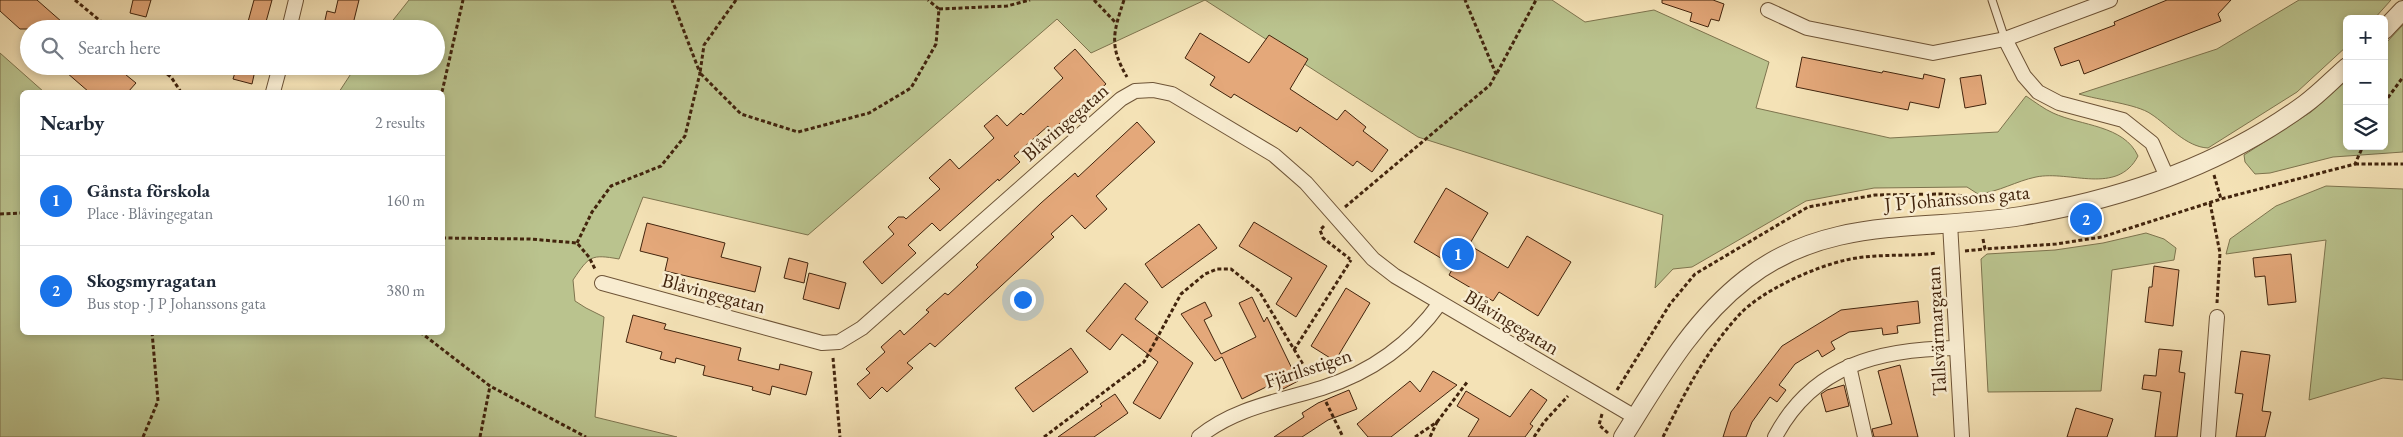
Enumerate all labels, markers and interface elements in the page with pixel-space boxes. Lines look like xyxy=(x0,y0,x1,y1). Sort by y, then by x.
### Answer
map controls xyxy=(2343,15,2388,150)
button: + xyxy=(2343,15,2388,60)
search box xyxy=(20,20,445,75)
icon: search xyxy=(38,34,66,62)
text: Search here xyxy=(78,35,160,60)
button: − xyxy=(2343,60,2388,105)
street label: Blåvingegatan xyxy=(1016,77,1114,167)
button: layers xyxy=(2343,105,2388,150)
text: Nearby xyxy=(40,109,104,136)
text: 2 results xyxy=(375,112,425,133)
text: Gånsta förskola xyxy=(87,178,210,203)
street label: J P Johanssons gata xyxy=(1881,179,2031,217)
text: 1 xyxy=(52,190,60,211)
text: 160 m xyxy=(386,190,425,211)
pin: 2 xyxy=(2070,200,2102,238)
text: Place · Blåvingegatan xyxy=(87,203,213,224)
pin: 1 xyxy=(1442,235,1474,273)
street label: Tallsvärmargatan xyxy=(1920,265,1952,397)
street label: Blåvingegatan xyxy=(659,267,769,319)
text: Skogsmyragatan xyxy=(87,268,216,293)
text: 2 xyxy=(52,280,60,301)
text: 380 m xyxy=(386,280,425,301)
street label: Blåvingegatan xyxy=(1460,283,1565,361)
your location xyxy=(1010,287,1036,313)
text: Bus stop · J P Johanssons gata xyxy=(87,293,266,314)
street label: Fjärilsstigen xyxy=(1261,342,1355,394)

